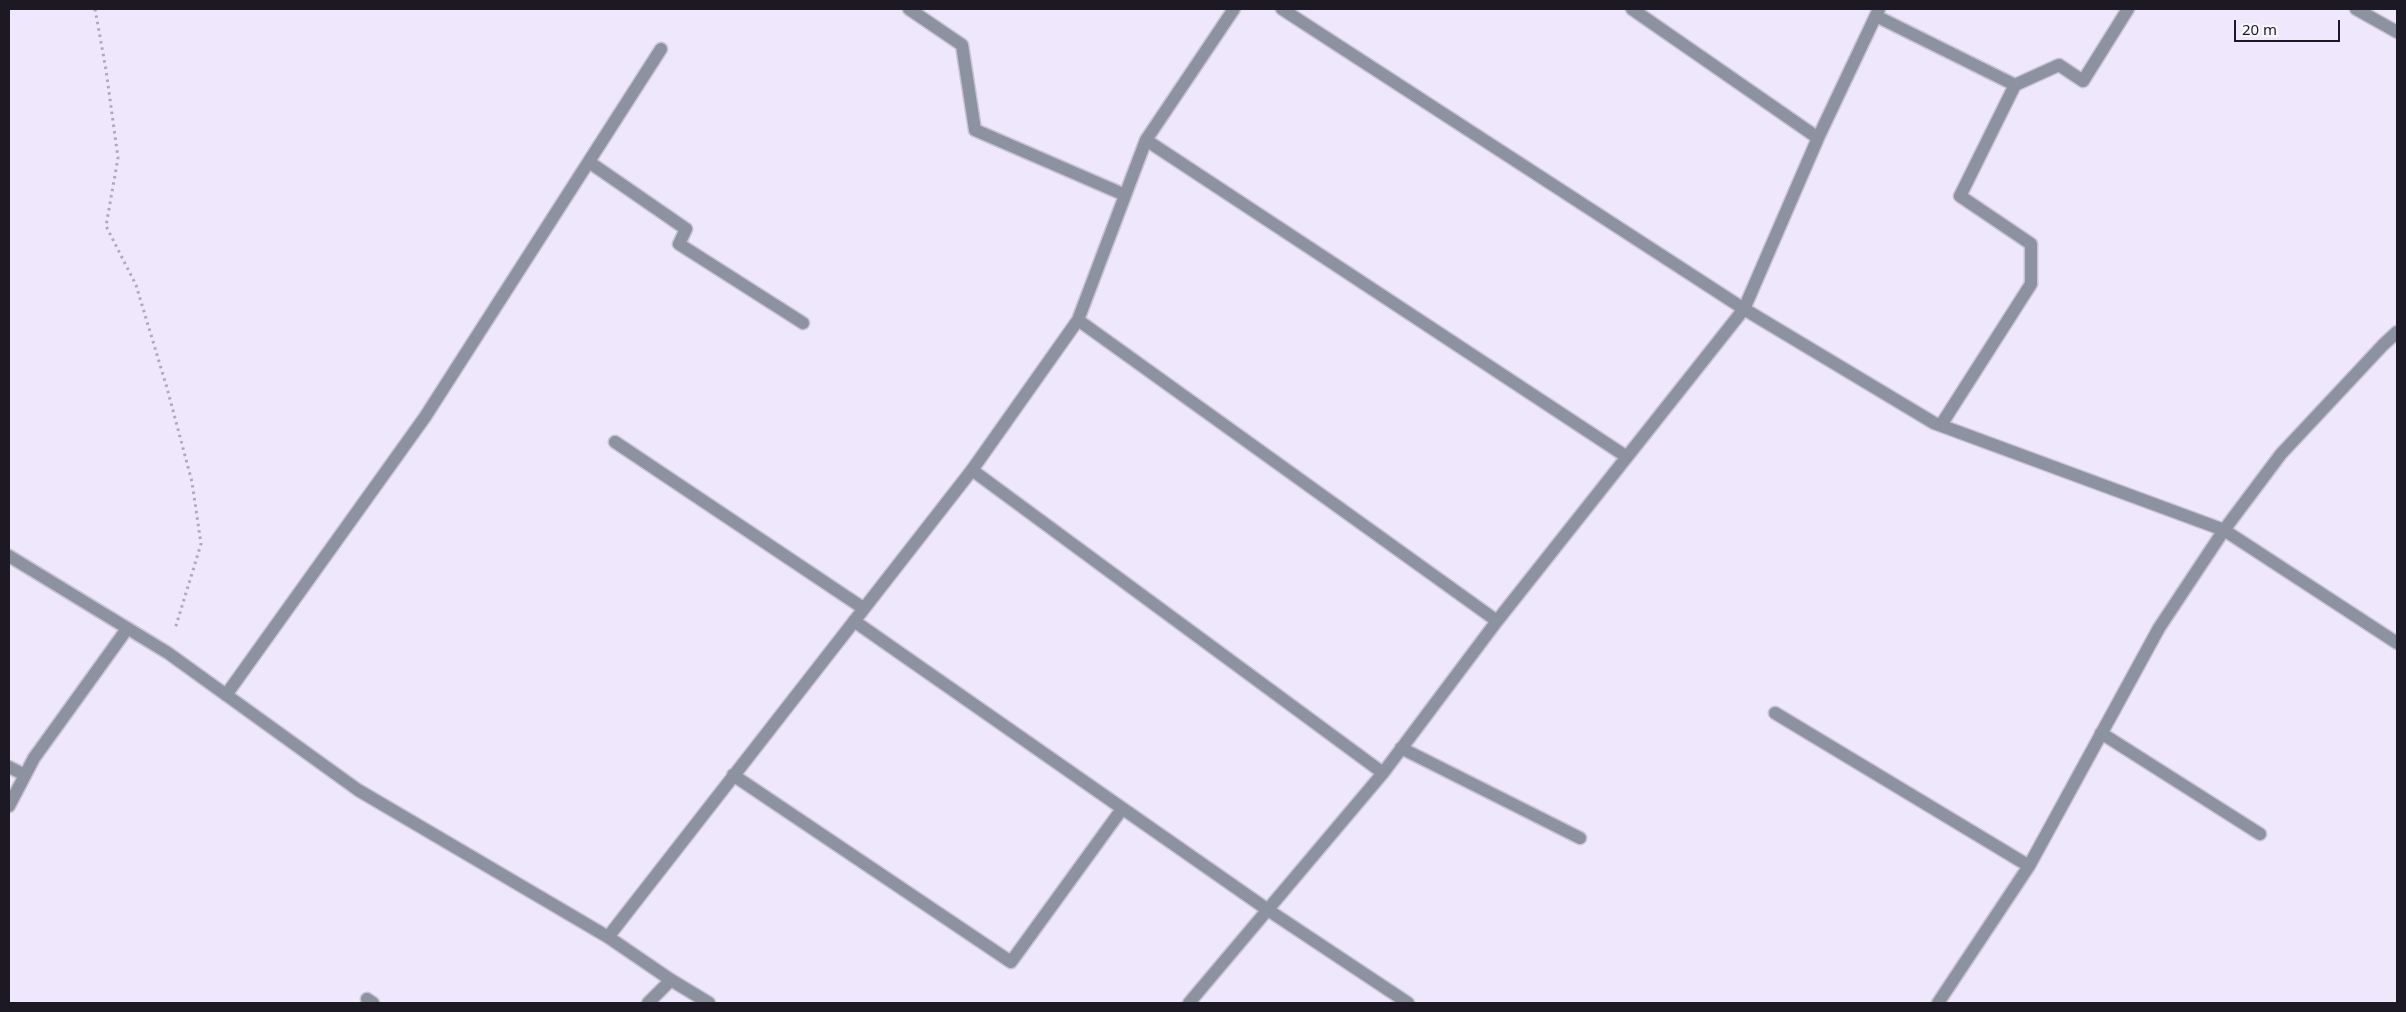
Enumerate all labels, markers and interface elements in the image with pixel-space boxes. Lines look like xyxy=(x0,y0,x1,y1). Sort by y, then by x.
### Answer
scale bar xyxy=(2236,10,2342,42)
text: 20 m xyxy=(2242,19,2277,39)

